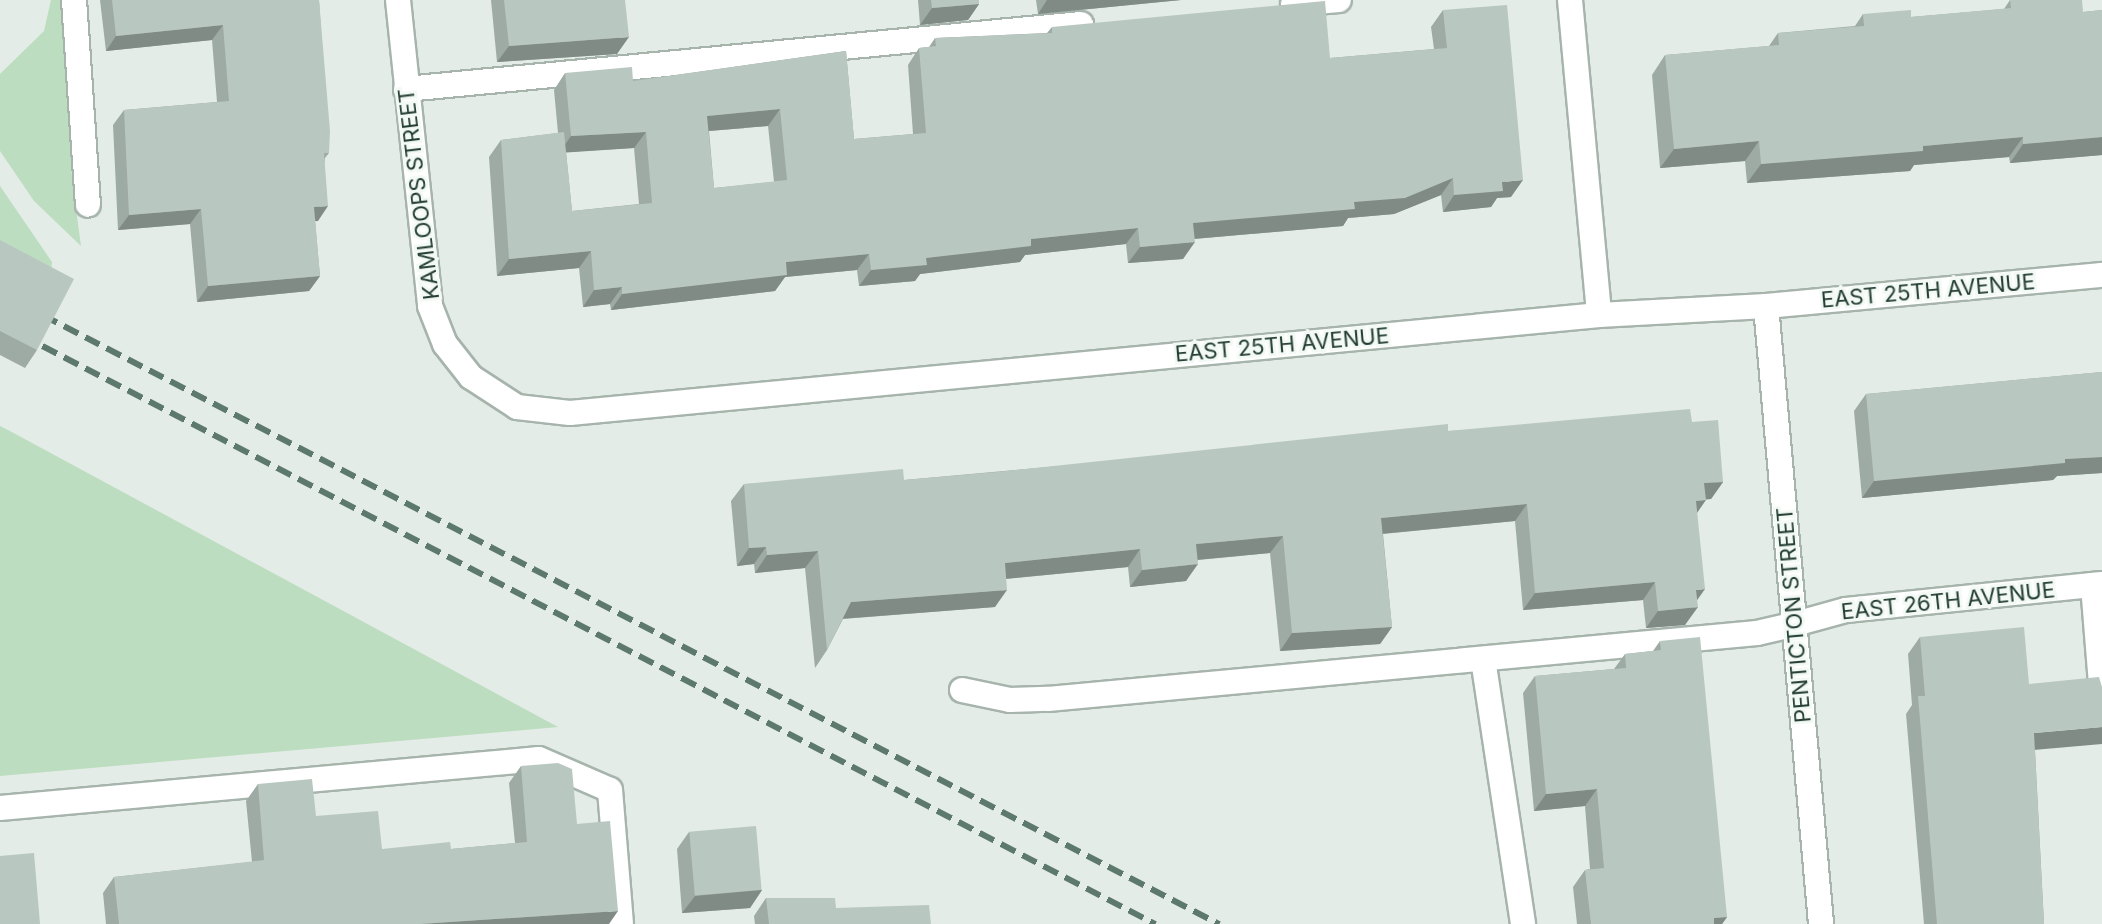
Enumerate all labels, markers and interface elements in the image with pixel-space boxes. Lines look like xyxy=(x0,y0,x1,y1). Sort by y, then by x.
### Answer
street label: KAMLOOPS STREET xyxy=(393,87,445,301)
street label: EAST 25TH AVENUE xyxy=(1820,268,2036,314)
street label: EAST 25TH AVENUE xyxy=(1174,322,1390,368)
street label: PENTICTON STREET xyxy=(1771,506,1817,724)
street label: EAST 26TH AVENUE xyxy=(1840,577,2056,625)

